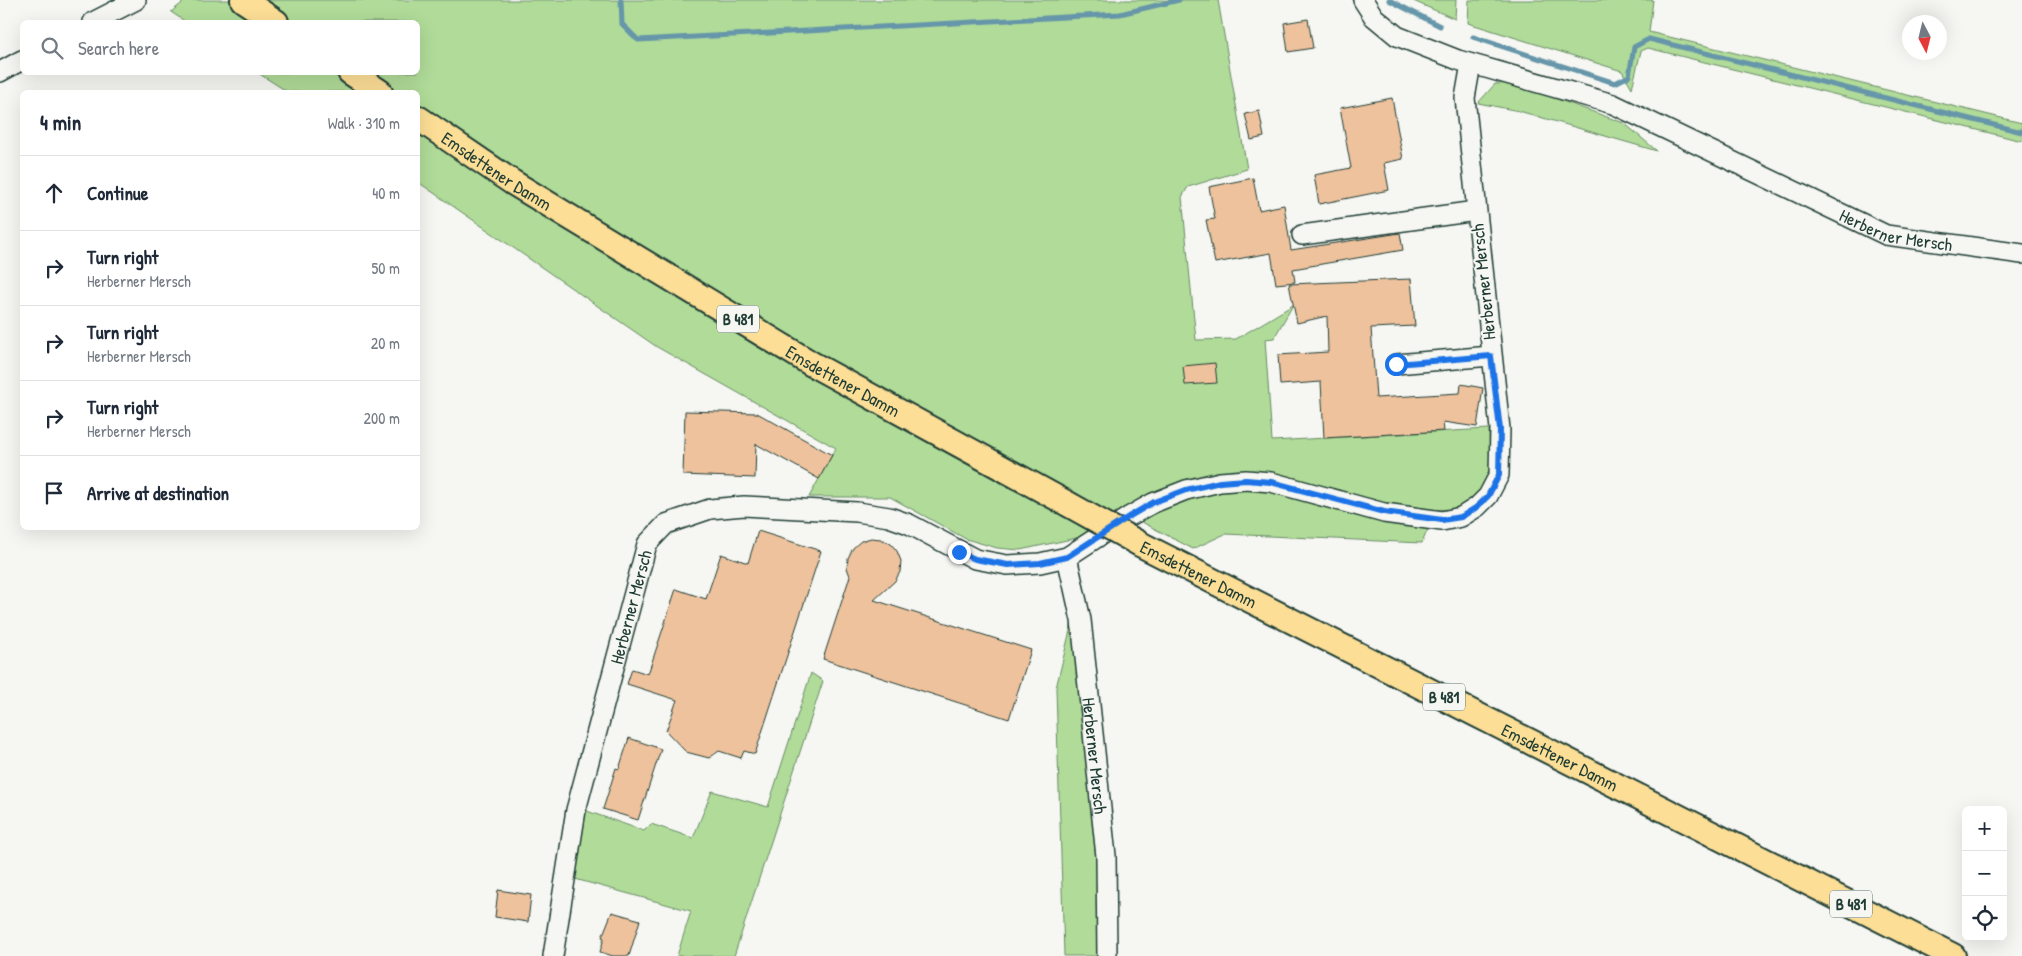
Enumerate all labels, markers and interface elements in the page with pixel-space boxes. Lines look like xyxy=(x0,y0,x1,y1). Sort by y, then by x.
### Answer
north arrow xyxy=(1902,15,1947,60)
search box xyxy=(20,20,420,75)
icon: search xyxy=(38,34,66,62)
text: Search here xyxy=(78,35,159,61)
text: 4 min xyxy=(40,108,81,137)
text: Walk · 310 m xyxy=(328,112,400,134)
street label: Emsdettener Damm xyxy=(437,125,557,216)
icon: ahead xyxy=(40,179,68,207)
text: Continue xyxy=(87,180,148,206)
text: 40 m xyxy=(372,182,400,204)
street label: Herberner Mersch xyxy=(1836,202,1954,257)
street label: Herberner Mersch xyxy=(1464,222,1502,341)
text: Turn right xyxy=(87,244,158,270)
icon: right xyxy=(40,254,68,282)
text: 50 m xyxy=(372,257,400,279)
text: Herberner Mersch xyxy=(87,270,191,292)
road number: B 481 xyxy=(717,306,759,332)
text: Turn right xyxy=(87,319,158,345)
icon: right xyxy=(40,329,68,357)
text: 20 m xyxy=(371,332,400,354)
street label: Emsdettener Damm xyxy=(781,339,905,423)
text: Herberner Mersch xyxy=(87,345,191,367)
route start xyxy=(1385,353,1408,376)
text: Turn right xyxy=(87,394,158,420)
icon: right xyxy=(40,404,68,432)
text: 200 m xyxy=(364,407,400,429)
text: Herberner Mersch xyxy=(87,420,191,442)
icon: arrive xyxy=(40,479,68,507)
text: Arrive at destination xyxy=(87,480,229,506)
street label: Emsdettener Damm xyxy=(1136,534,1261,614)
route end xyxy=(948,541,971,564)
street label: Herberner Mersch xyxy=(603,547,657,667)
road number: B 481 xyxy=(1423,684,1465,710)
street label: Herberner Mersch xyxy=(1077,696,1114,816)
street label: Emsdettener Damm xyxy=(1498,717,1623,797)
map controls xyxy=(1962,806,2007,941)
button: + xyxy=(1962,806,2007,851)
button: − xyxy=(1962,851,2007,896)
road number: B 481 xyxy=(1830,891,1872,918)
button: locate xyxy=(1962,896,2007,941)

